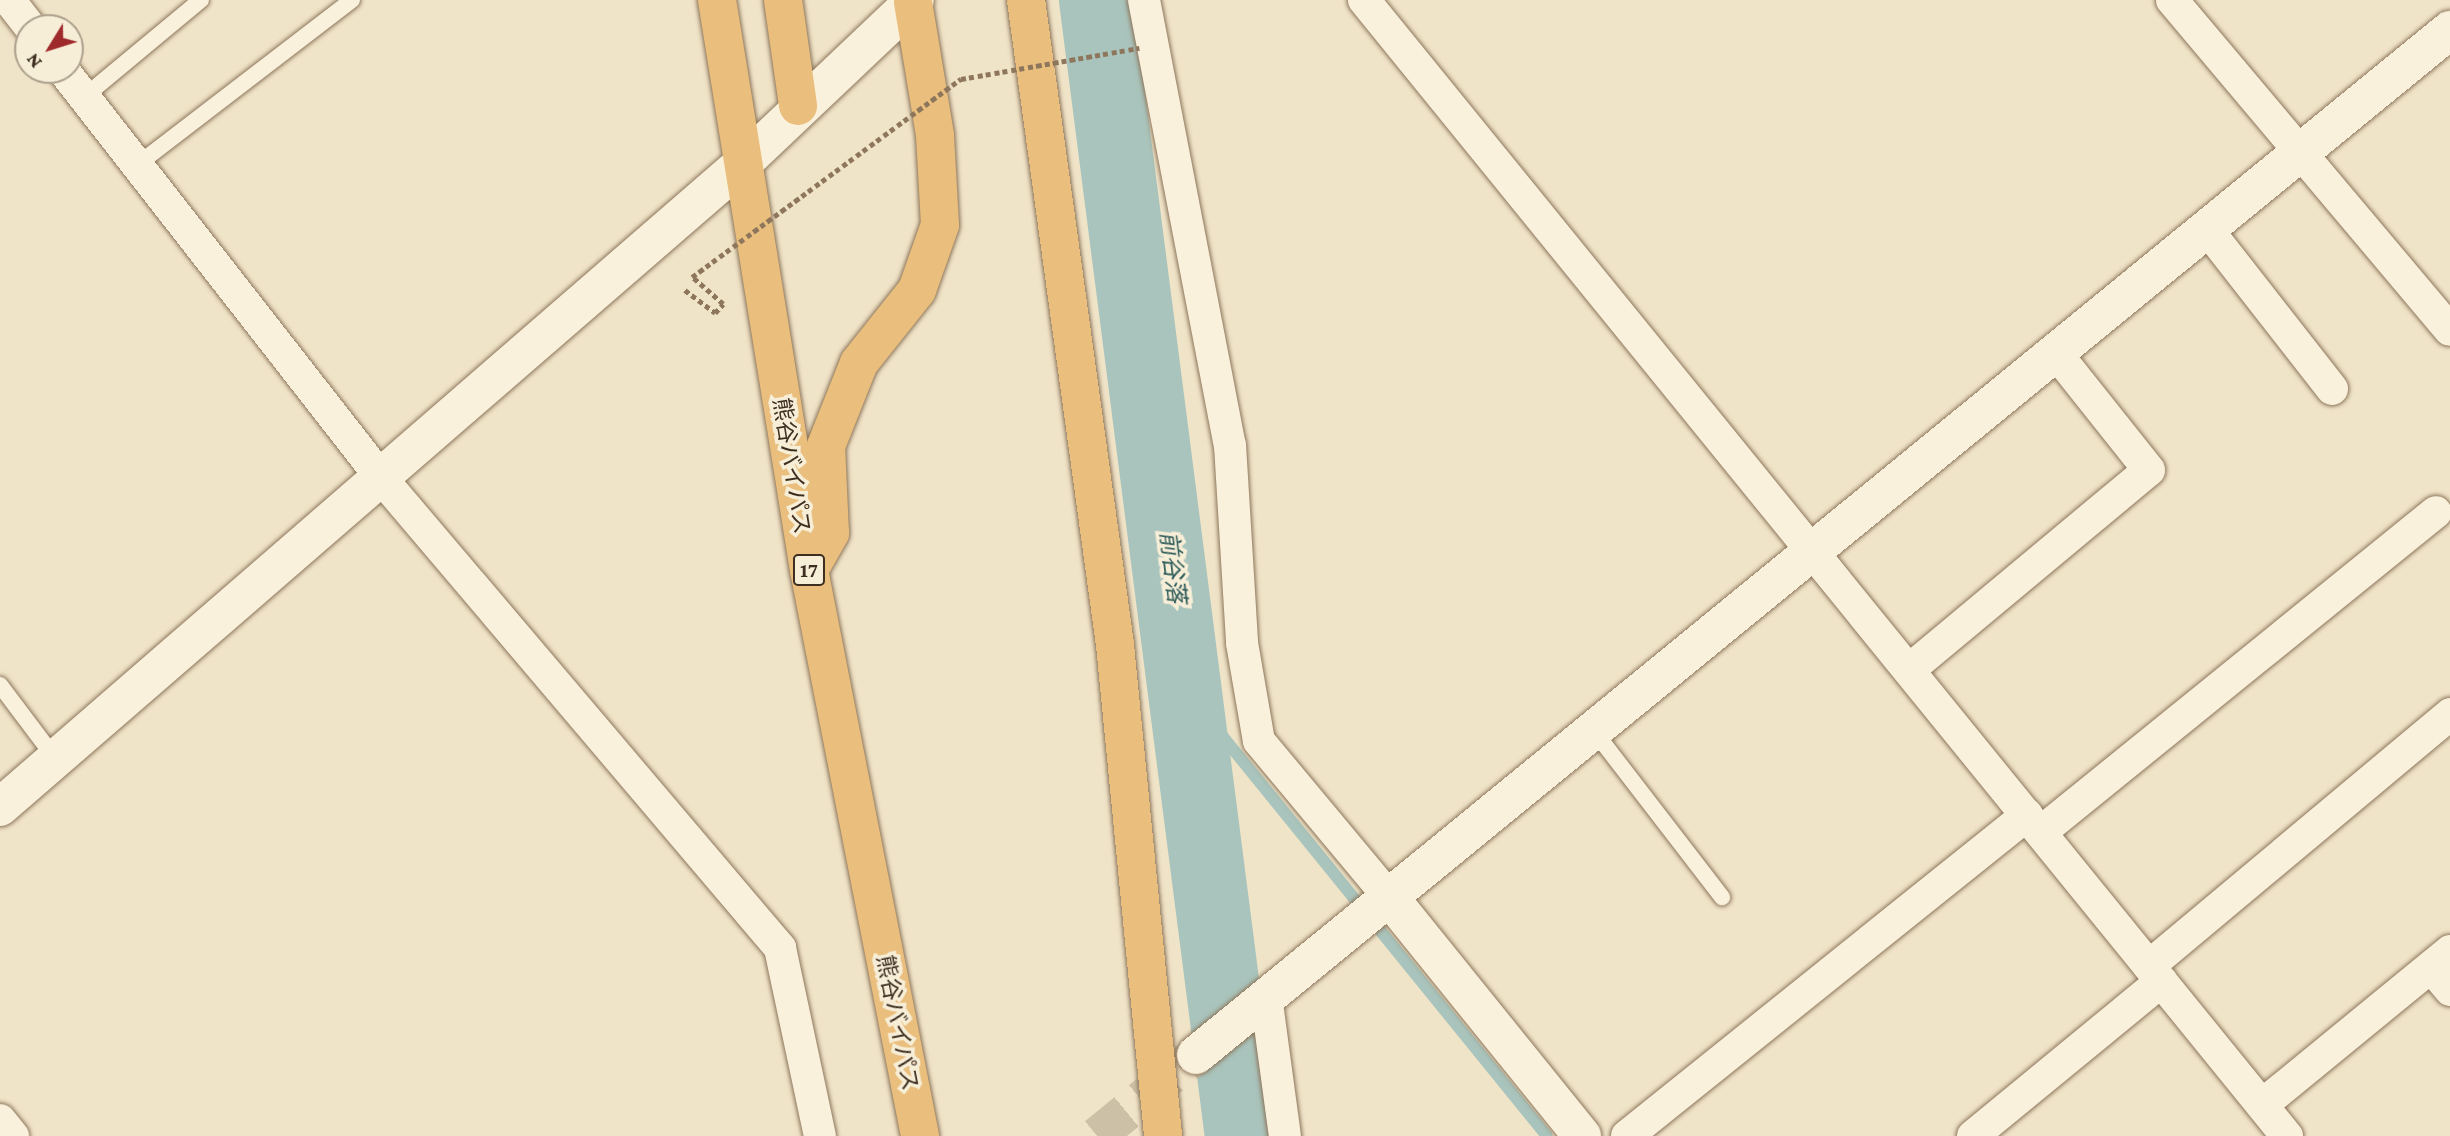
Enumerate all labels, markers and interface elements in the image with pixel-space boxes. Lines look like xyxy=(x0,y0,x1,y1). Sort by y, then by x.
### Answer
north arrow xyxy=(14,14,84,84)
text: N xyxy=(21,49,46,73)
street label: 熊谷バイパス xyxy=(768,396,816,536)
water label: 前谷落 xyxy=(1154,530,1192,604)
road number: 17 xyxy=(792,552,826,588)
street label: 熊谷バイパス xyxy=(871,953,925,1093)

